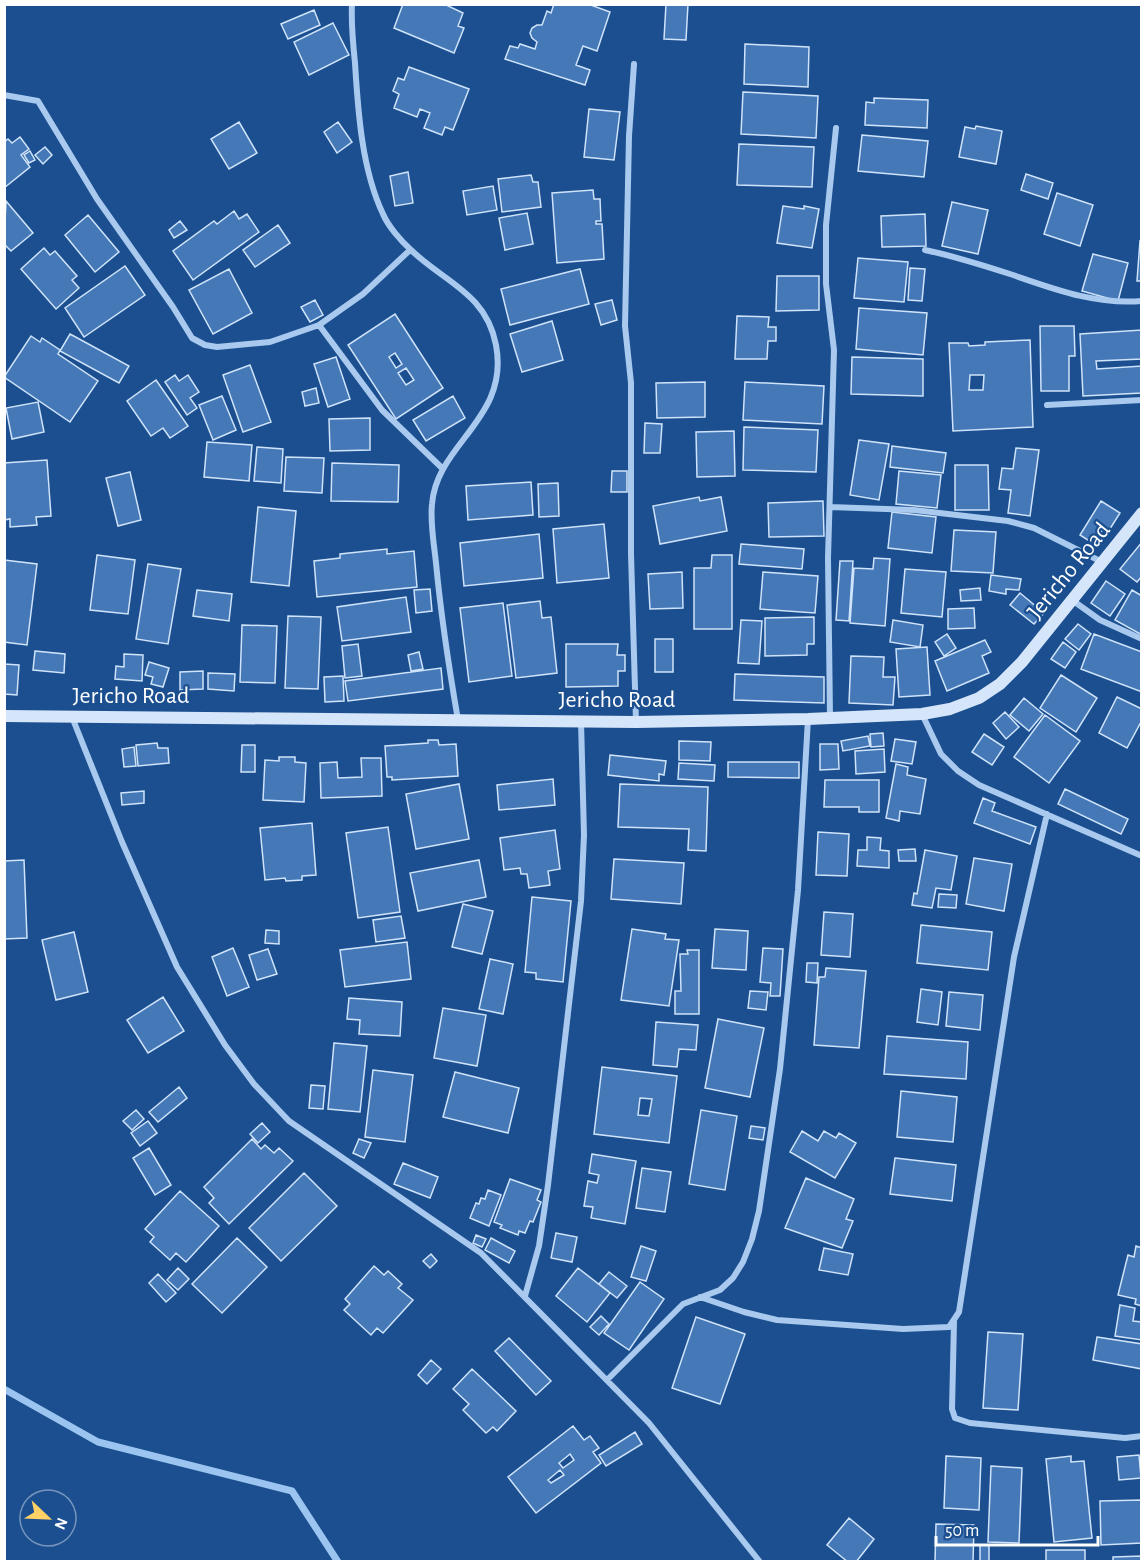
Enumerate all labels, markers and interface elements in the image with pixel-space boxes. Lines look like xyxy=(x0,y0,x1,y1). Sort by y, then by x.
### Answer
street label: Jericho Road xyxy=(1023,518,1115,624)
street label: Jericho Road xyxy=(73,684,189,708)
street label: Jericho Road xyxy=(559,688,675,712)
north arrow xyxy=(18,1488,78,1548)
scale bar xyxy=(936,1509,1098,1547)
text: N xyxy=(51,1515,70,1532)
text: 50 m xyxy=(945,1522,979,1540)

